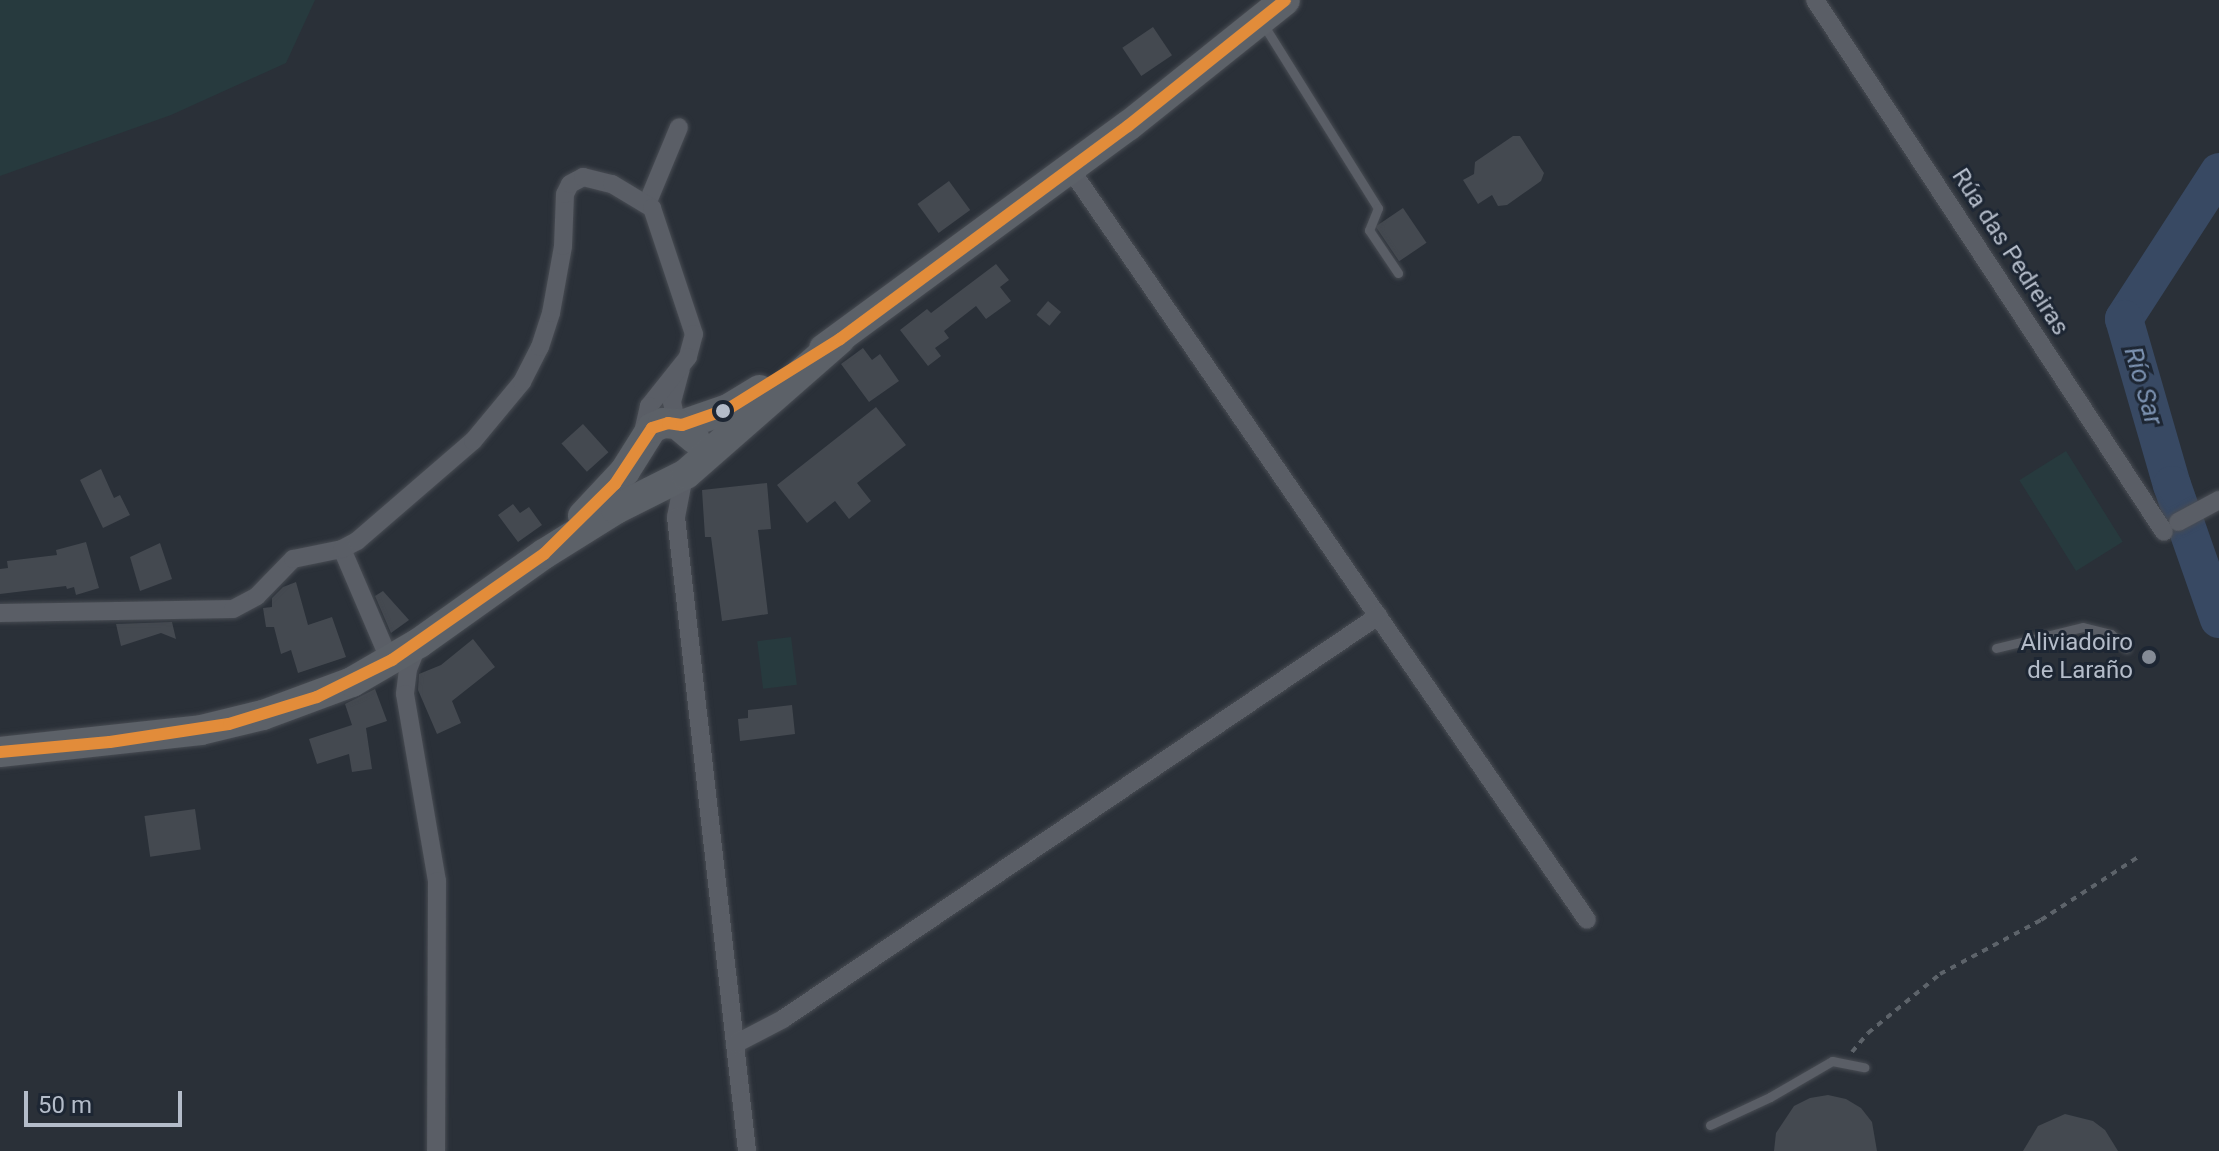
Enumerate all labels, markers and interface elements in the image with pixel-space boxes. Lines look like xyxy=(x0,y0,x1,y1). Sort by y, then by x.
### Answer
street label: Rúa das Pedreiras xyxy=(1945,163,2075,341)
water label: Río Sar xyxy=(2117,343,2169,429)
unlabelled marker xyxy=(715,403,731,419)
place label: Aliviadoiro de Laraño xyxy=(2021,629,2133,685)
marker: Aliviadoiro de Laraño xyxy=(2140,648,2158,666)
scale bar xyxy=(28,1075,186,1125)
text: 50 m xyxy=(38,1091,92,1119)

